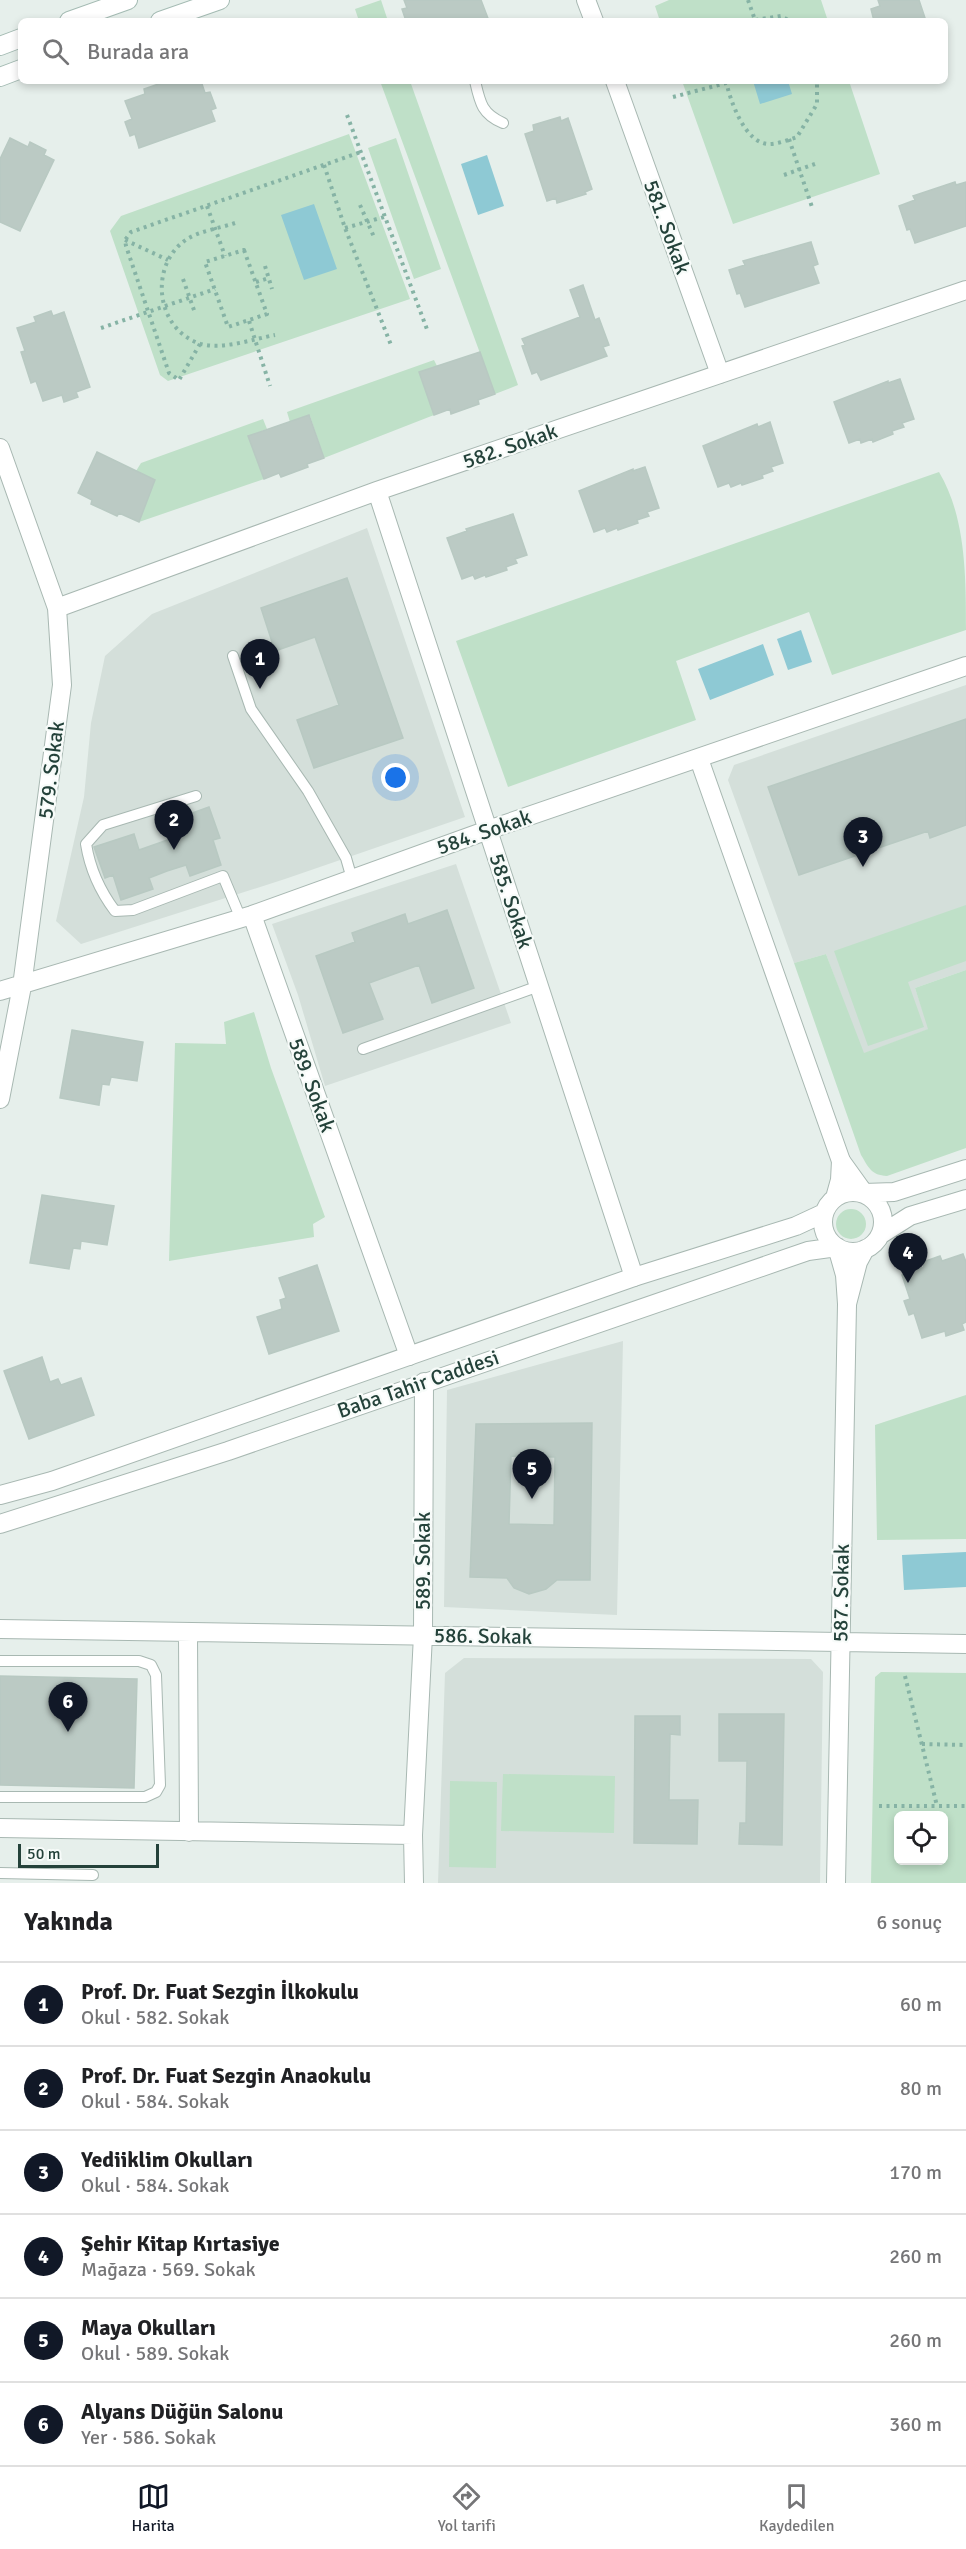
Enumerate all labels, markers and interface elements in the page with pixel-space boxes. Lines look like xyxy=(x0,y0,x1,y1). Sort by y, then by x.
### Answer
search box xyxy=(18,18,948,84)
icon: search xyxy=(39,35,72,68)
text: Burada ara xyxy=(87,38,189,65)
street label: 581. Sokak xyxy=(638,176,696,278)
street label: 582. Sokak xyxy=(459,418,561,474)
pin: 1 xyxy=(240,640,280,689)
street label: 579. Sokak xyxy=(32,719,70,820)
your location xyxy=(381,763,410,792)
pin: 2 xyxy=(154,800,194,850)
street label: 584. Sokak xyxy=(433,804,535,860)
pin: 3 xyxy=(844,818,882,867)
street label: 585. Sokak xyxy=(483,850,539,952)
street label: 589. Sokak xyxy=(283,1034,341,1136)
pin: 4 xyxy=(888,1234,928,1283)
street label: Baba Tahir Caddesi xyxy=(334,1344,502,1424)
pin: 5 xyxy=(512,1450,552,1499)
street label: 589. Sokak xyxy=(410,1511,436,1610)
street label: 587. Sokak xyxy=(827,1543,855,1642)
street label: 586. Sokak xyxy=(434,1622,533,1650)
pin: 6 xyxy=(48,1682,88,1732)
map controls xyxy=(894,1811,948,1865)
button: locate xyxy=(894,1811,948,1865)
scale bar xyxy=(18,1841,159,1868)
text: 50 m xyxy=(27,1844,61,1864)
text: Yakında xyxy=(24,1906,113,1938)
text: 6 sonuç xyxy=(876,1910,942,1935)
text: Prof. Dr. Fuat Sezgin İlkokulu xyxy=(81,1978,359,2005)
text: 1 xyxy=(38,1992,49,2017)
text: 60 m xyxy=(900,1992,942,2017)
text: Okul · 582. Sokak xyxy=(81,2005,229,2030)
text: Prof. Dr. Fuat Sezgin Anaokulu xyxy=(81,2062,371,2089)
text: 2 xyxy=(38,2076,49,2101)
text: 80 m xyxy=(900,2076,942,2101)
text: Okul · 584. Sokak xyxy=(81,2089,229,2114)
text: Yediiklim Okulları xyxy=(81,2146,253,2173)
text: 3 xyxy=(38,2160,49,2185)
text: 170 m xyxy=(889,2160,942,2185)
text: Okul · 584. Sokak xyxy=(81,2173,229,2198)
text: Şehir Kitap Kırtasiye xyxy=(81,2230,280,2257)
text: 4 xyxy=(38,2244,49,2269)
text: 260 m xyxy=(889,2244,942,2269)
text: Mağaza · 569. Sokak xyxy=(81,2257,256,2282)
text: Maya Okulları xyxy=(81,2314,216,2341)
text: 5 xyxy=(38,2328,49,2353)
text: 260 m xyxy=(889,2328,942,2353)
text: Okul · 589. Sokak xyxy=(81,2341,229,2366)
text: Alyans Düğün Salonu xyxy=(81,2398,283,2425)
text: 6 xyxy=(38,2412,49,2437)
text: 360 m xyxy=(889,2412,942,2437)
text: Yer · 586. Sokak xyxy=(81,2425,216,2450)
tab: Harita xyxy=(132,2480,175,2536)
tab: Yol tarifi xyxy=(438,2480,496,2536)
tab: Kaydedilen xyxy=(759,2480,834,2536)

